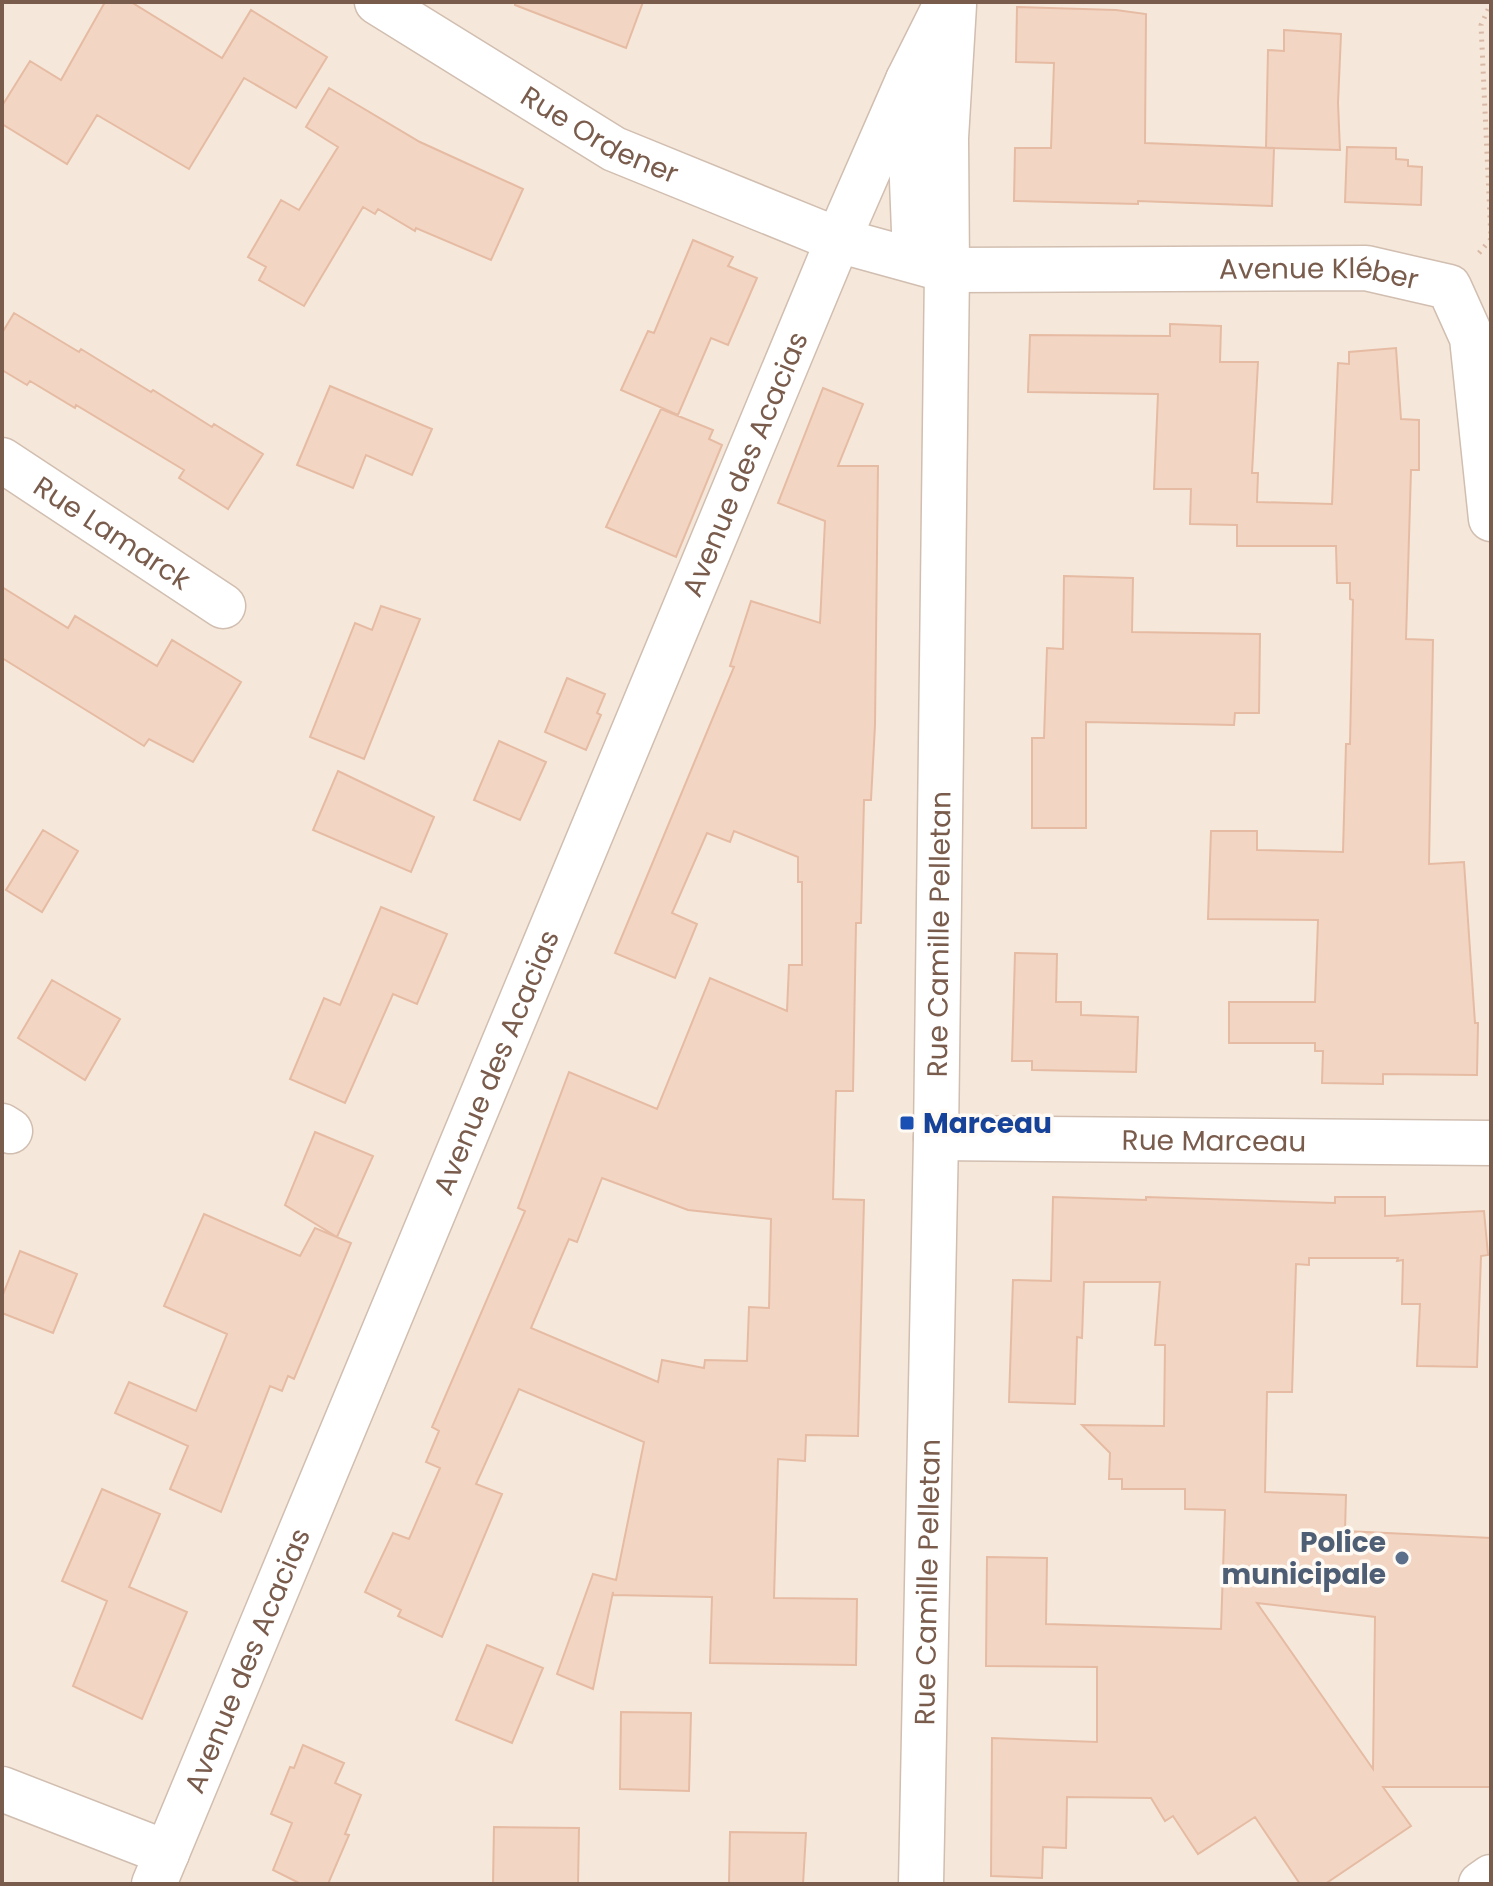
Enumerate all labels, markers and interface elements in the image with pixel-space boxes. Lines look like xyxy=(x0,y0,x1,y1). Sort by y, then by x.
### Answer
street label: Rue Ordener xyxy=(513,77,684,193)
street label: Avenue Kléber xyxy=(1219,249,1422,299)
street label: Avenue des Acacias xyxy=(673,326,818,602)
street label: Rue Lamarck xyxy=(26,467,198,600)
street label: Rue Camille Pelletan xyxy=(918,791,960,1078)
street label: Avenue des Acacias xyxy=(424,924,569,1201)
place label: Marceau xyxy=(923,1104,1052,1143)
marker: Marceau xyxy=(898,1114,916,1132)
street label: Rue Marceau xyxy=(1122,1121,1306,1161)
street label: Rue Camille Pelletan xyxy=(905,1438,950,1726)
street label: Avenue des Acacias xyxy=(175,1522,320,1799)
place label: Police municipale xyxy=(1222,1523,1386,1594)
marker: Police municipale xyxy=(1393,1549,1411,1567)

